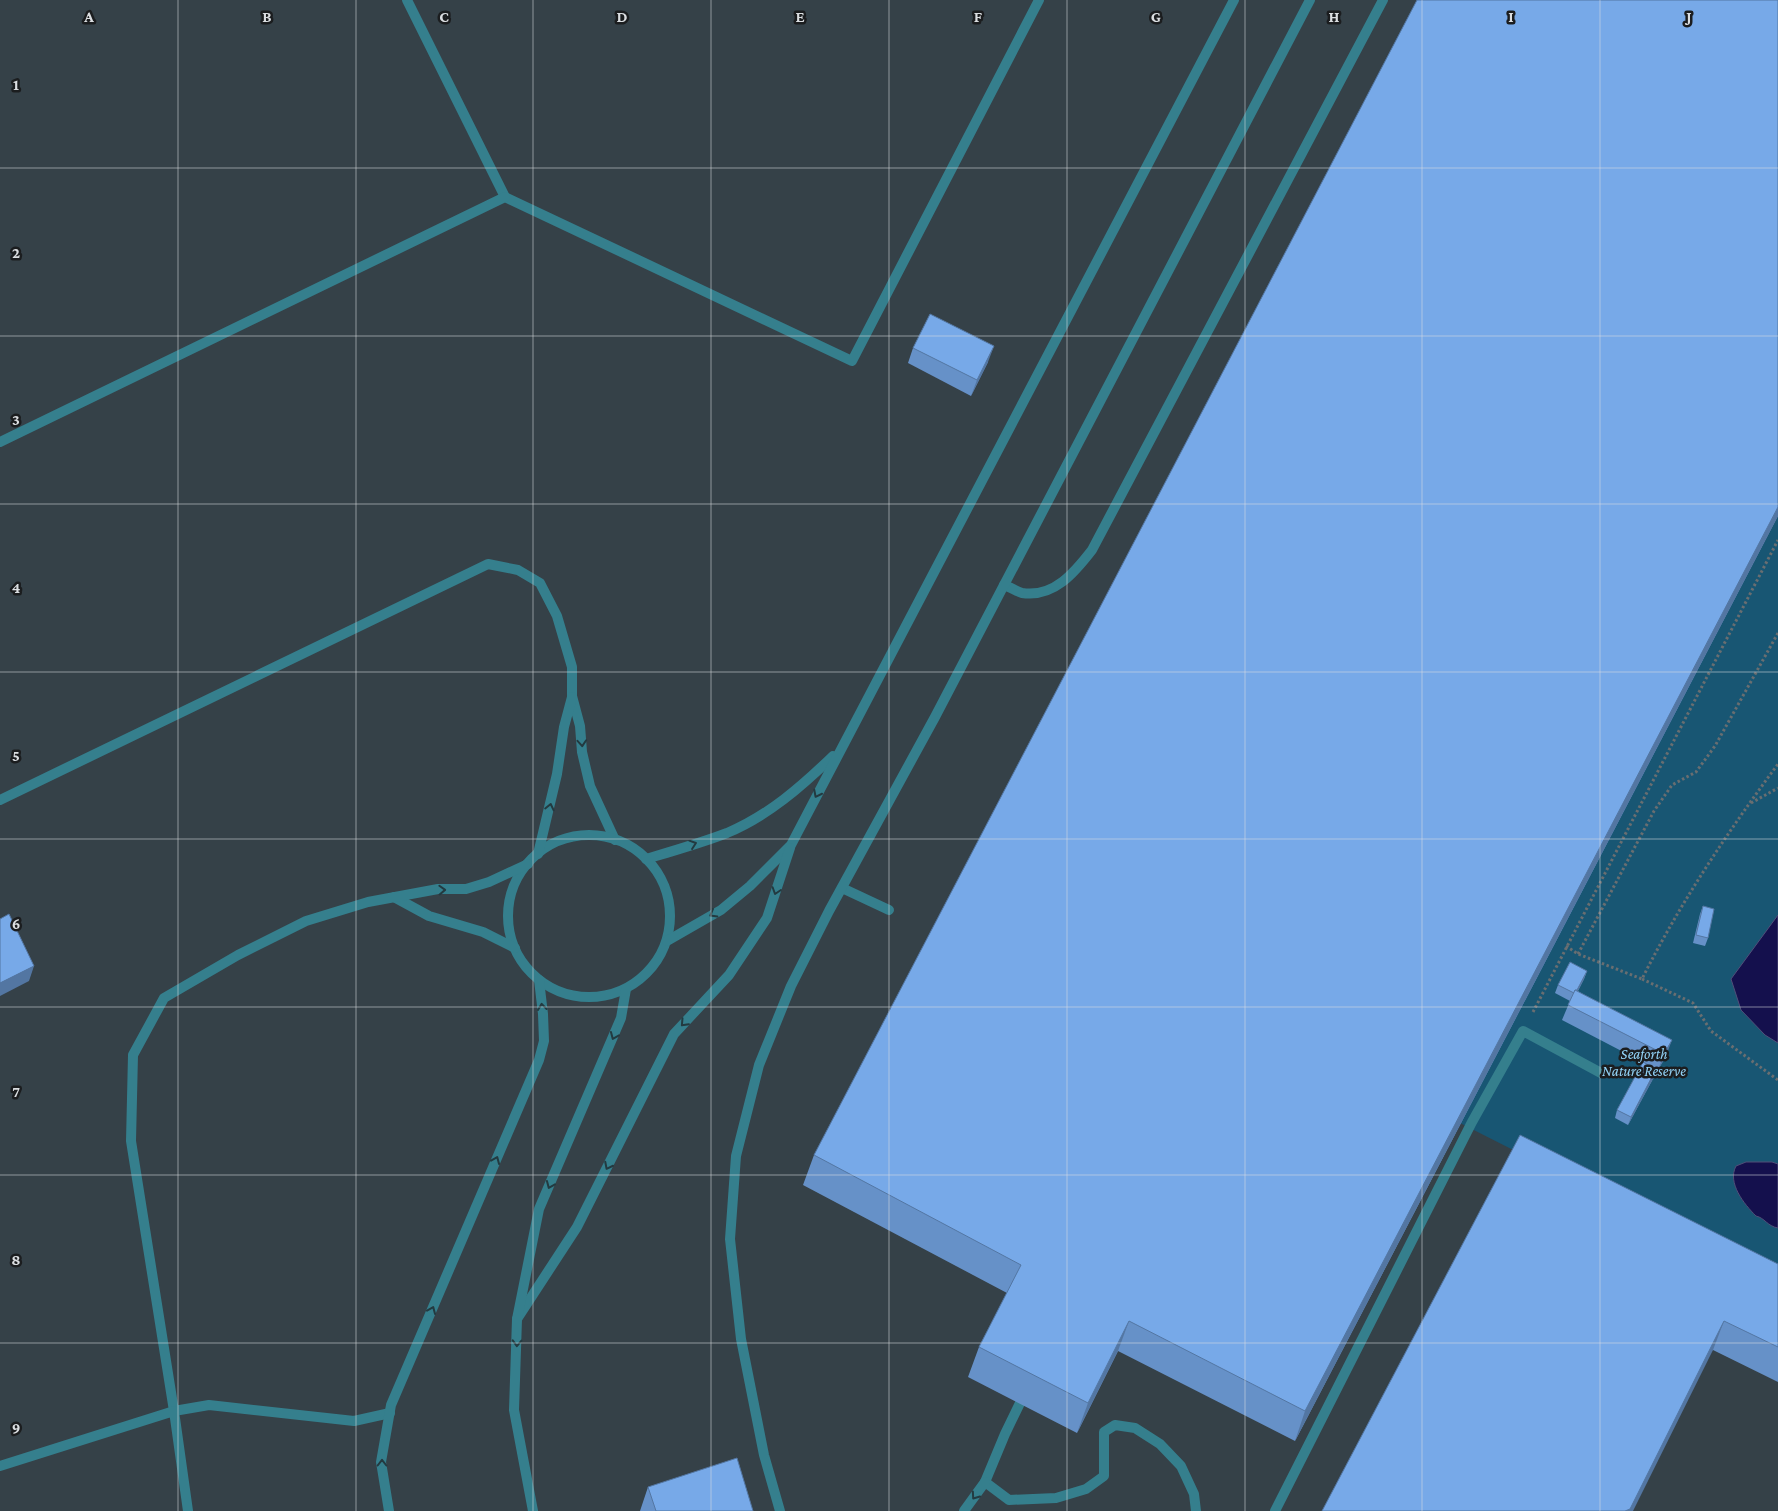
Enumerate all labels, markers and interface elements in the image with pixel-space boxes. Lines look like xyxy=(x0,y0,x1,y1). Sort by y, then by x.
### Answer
text: A xyxy=(83,8,94,25)
text: B xyxy=(262,8,272,25)
text: C xyxy=(439,8,449,25)
text: D xyxy=(616,8,628,25)
text: E xyxy=(795,8,805,25)
text: F xyxy=(974,8,983,25)
text: G xyxy=(1151,8,1161,25)
text: H xyxy=(1329,8,1340,25)
text: I xyxy=(1508,8,1514,25)
text: J xyxy=(1684,8,1692,25)
text: 1 xyxy=(13,76,19,93)
text: 2 xyxy=(12,244,20,261)
text: 3 xyxy=(12,411,20,428)
text: 4 xyxy=(12,579,21,596)
one-way arrow xyxy=(576,740,587,748)
text: 5 xyxy=(12,747,20,764)
one-way arrow xyxy=(813,788,823,797)
one-way arrow xyxy=(544,802,555,811)
one-way arrow xyxy=(688,840,697,850)
one-way arrow xyxy=(439,884,447,895)
one-way arrow xyxy=(771,887,781,895)
one-way arrow xyxy=(709,908,718,918)
text: 6 xyxy=(12,915,20,932)
one-way arrow xyxy=(537,1003,548,1011)
one-way arrow xyxy=(681,1018,690,1027)
one-way arrow xyxy=(609,1031,620,1040)
park label: Seaforth Nature Reserve xyxy=(1602,1046,1686,1079)
text: 7 xyxy=(12,1083,20,1100)
one-way arrow xyxy=(489,1156,500,1165)
one-way arrow xyxy=(604,1161,614,1170)
one-way arrow xyxy=(545,1180,556,1189)
text: 8 xyxy=(11,1251,21,1268)
one-way arrow xyxy=(426,1306,437,1315)
one-way arrow xyxy=(511,1340,522,1348)
text: 9 xyxy=(12,1419,20,1436)
one-way arrow xyxy=(377,1459,387,1466)
one-way arrow xyxy=(972,1490,981,1500)

